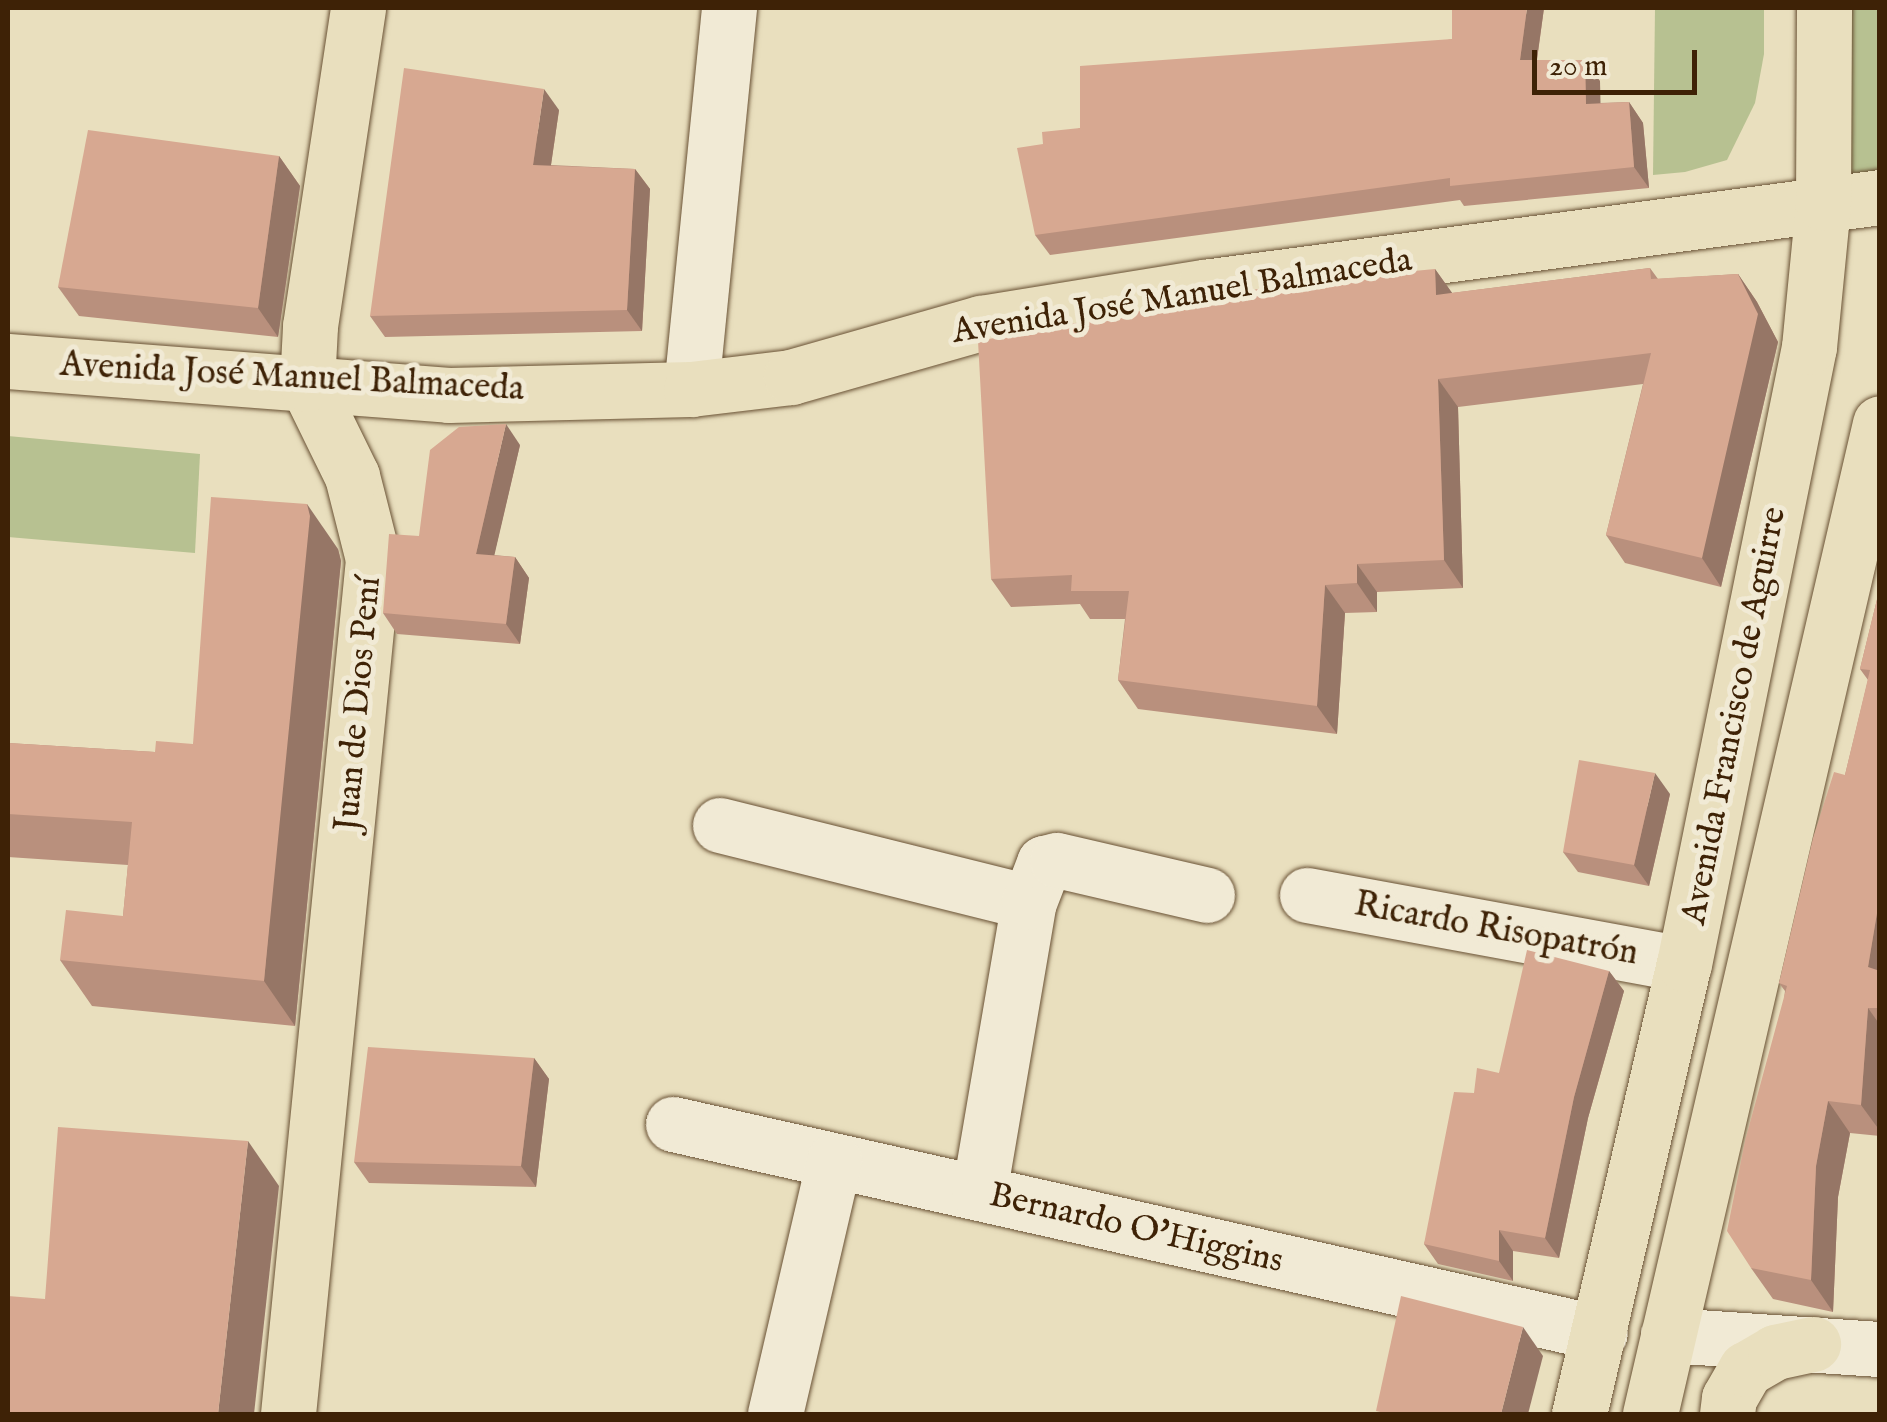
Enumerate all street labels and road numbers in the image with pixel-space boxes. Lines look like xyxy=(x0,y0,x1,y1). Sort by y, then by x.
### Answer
street label: Avenida José Manuel Balmaceda xyxy=(949,240,1415,354)
street label: Avenida José Manuel Balmaceda xyxy=(59,345,525,411)
street label: Avenida Francisco de Aguirre xyxy=(1674,504,1796,928)
street label: Juan de Dios Pení xyxy=(327,575,391,833)
street label: Ricardo Risopatrón xyxy=(1351,884,1641,976)
street label: Bernardo O'Higgins xyxy=(985,1175,1287,1283)

